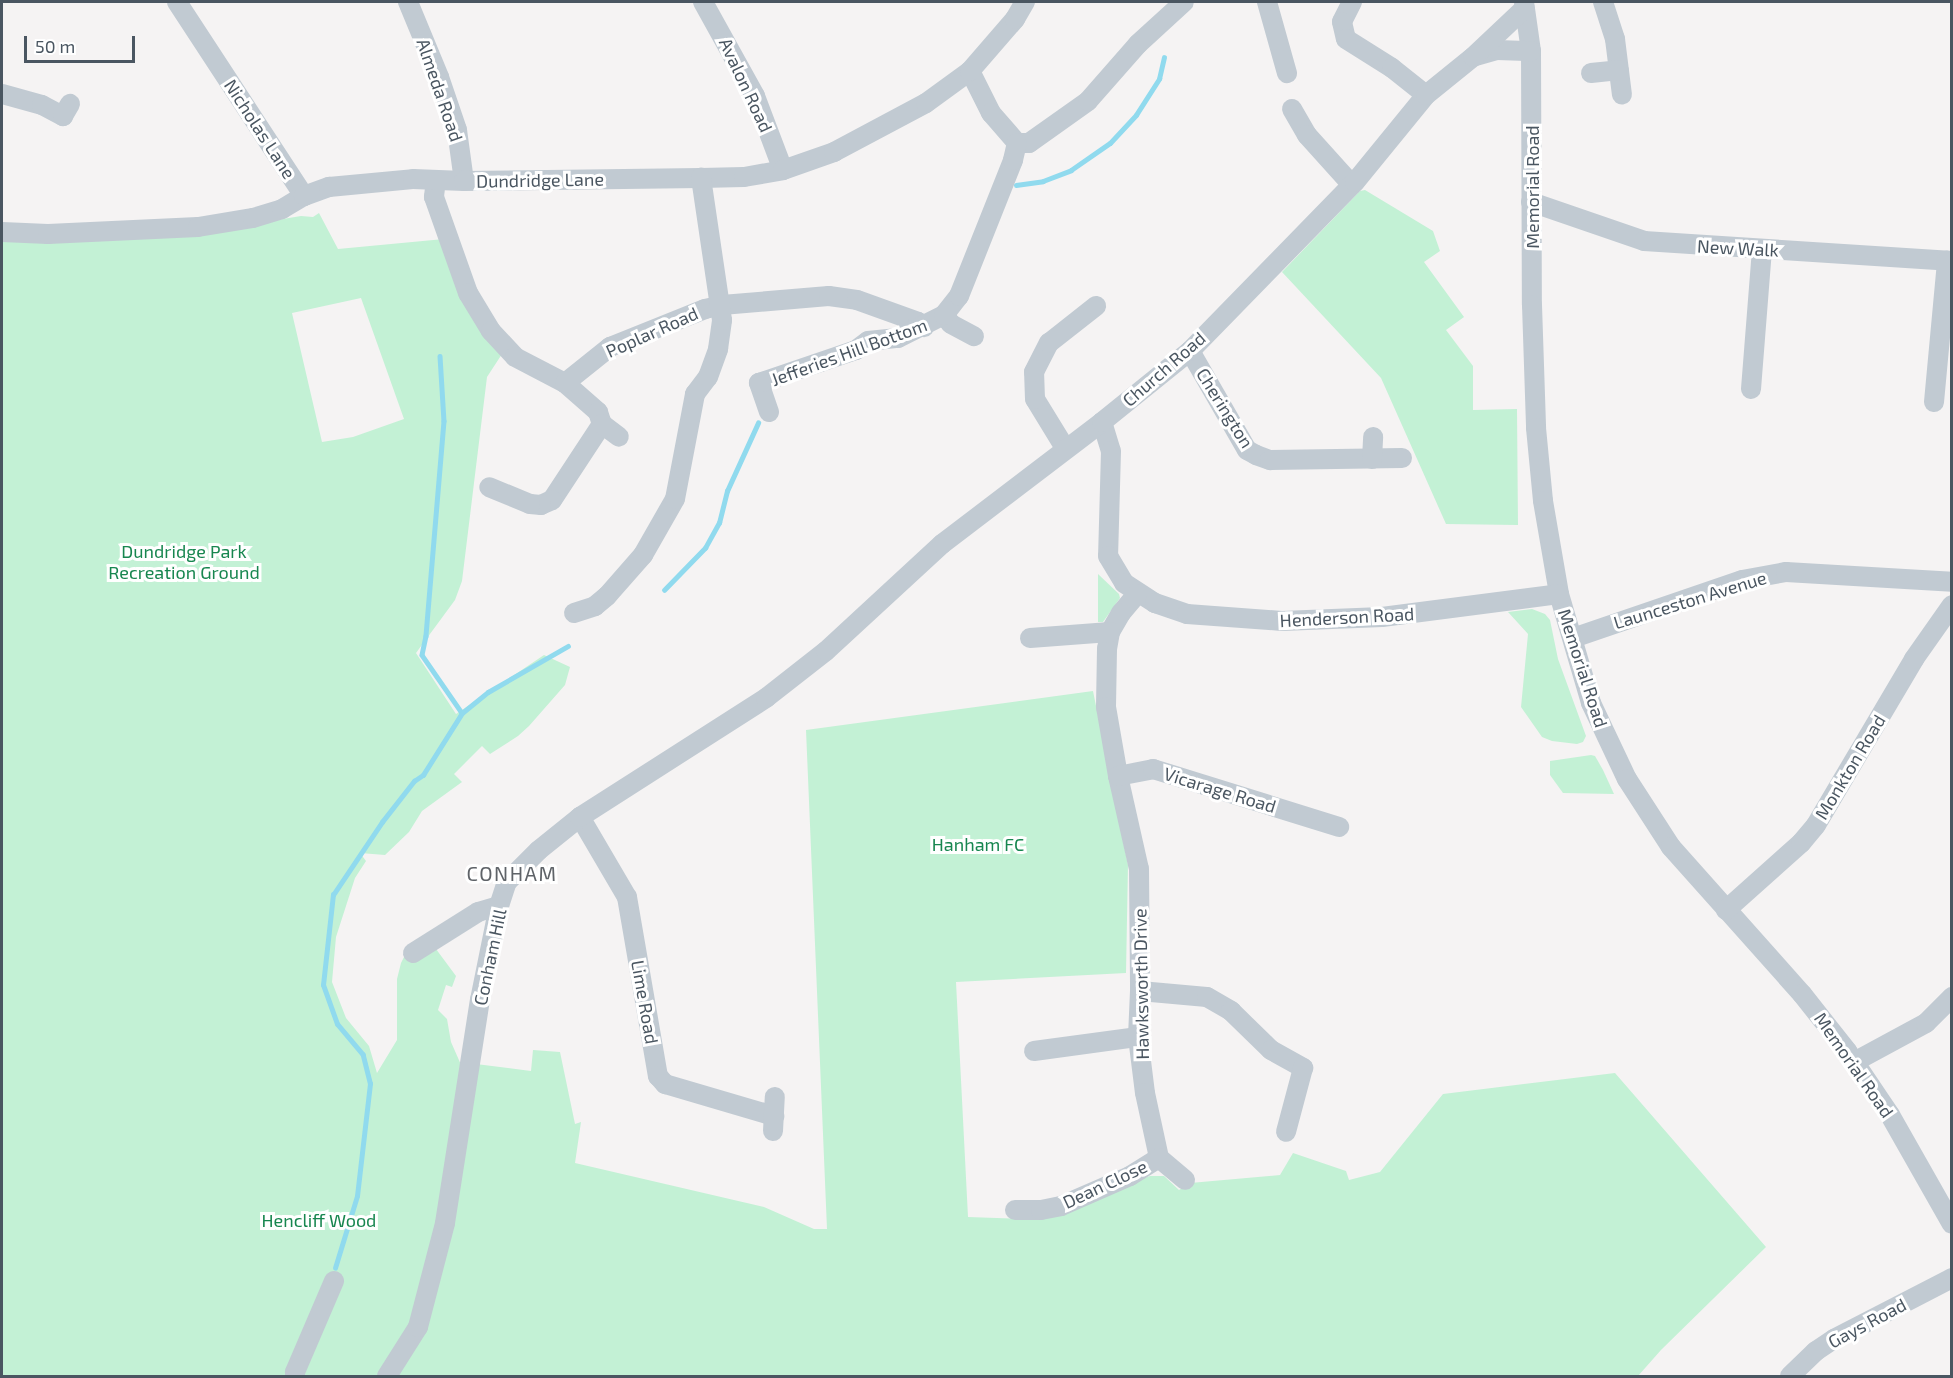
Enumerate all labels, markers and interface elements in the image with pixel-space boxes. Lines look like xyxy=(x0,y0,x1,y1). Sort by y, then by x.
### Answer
scale bar xyxy=(27,24,138,62)
street label: Avalon Road xyxy=(715,34,777,136)
text: 50 m xyxy=(35,35,75,57)
street label: Almeda Road xyxy=(412,36,468,144)
street label: Nicholas Lane xyxy=(220,75,300,183)
street label: Memorial Road xyxy=(1521,125,1543,249)
street label: Dundridge Lane xyxy=(476,168,604,192)
street label: New Walk xyxy=(1696,235,1780,261)
street label: Poplar Road xyxy=(602,302,702,362)
street label: Jefferies Hill Bottom xyxy=(768,314,930,390)
street label: Church Road xyxy=(1118,327,1210,411)
street label: Cherington xyxy=(1192,364,1258,452)
park label: Dundridge Park Recreation Ground xyxy=(108,541,260,584)
street label: Launceston Avenue xyxy=(1611,566,1769,634)
street label: Henderson Road xyxy=(1279,603,1415,631)
street label: Memorial Road xyxy=(1554,606,1612,730)
street label: Monkton Road xyxy=(1810,711,1890,823)
street label: Vicarage Road xyxy=(1161,763,1279,817)
park label: Hanham FC xyxy=(932,833,1024,855)
district label: CONHAM xyxy=(467,861,557,885)
street label: Conham Hill xyxy=(469,907,511,1007)
street label: Hawksworth Drive xyxy=(1129,908,1153,1060)
street label: Lime Road xyxy=(627,958,663,1046)
street label: Memorial Road xyxy=(1810,1008,1898,1122)
street label: Dean Close xyxy=(1059,1155,1151,1213)
park label: Hencliff Wood xyxy=(261,1209,377,1231)
street label: Gays Road xyxy=(1824,1293,1910,1353)

